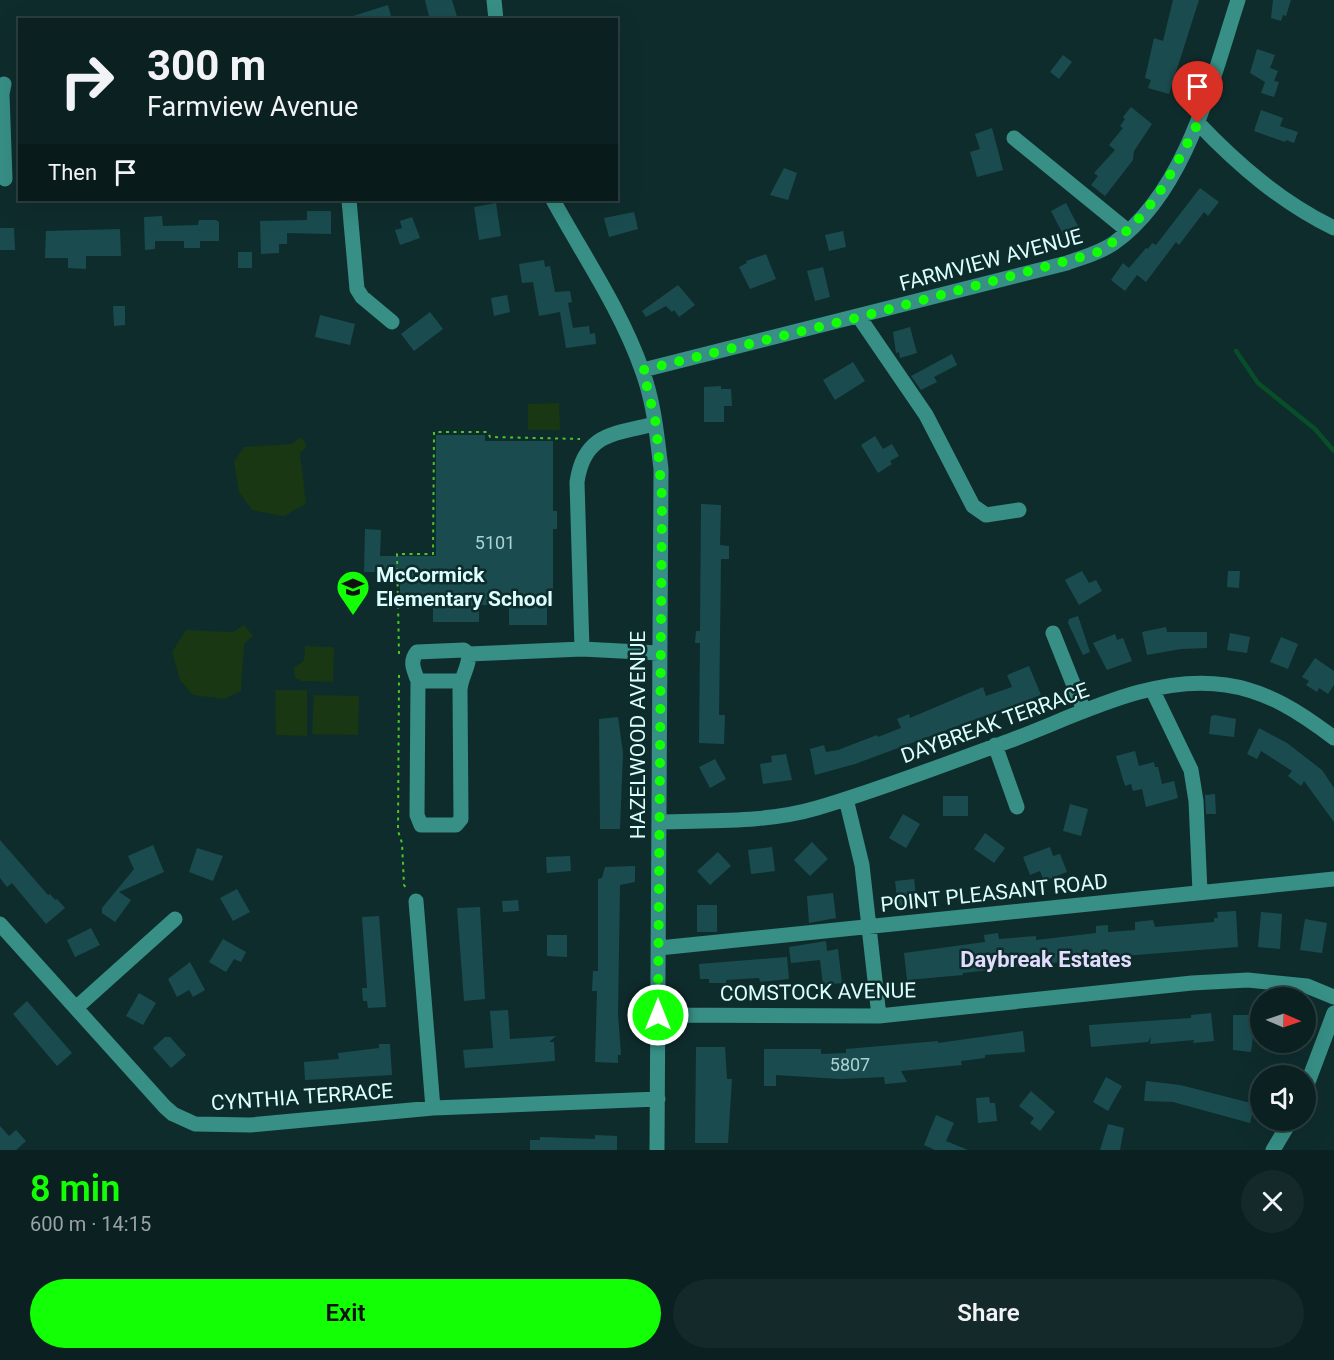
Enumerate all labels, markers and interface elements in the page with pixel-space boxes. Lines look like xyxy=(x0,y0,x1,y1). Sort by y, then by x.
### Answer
text: 300 m xyxy=(147,41,266,90)
icon: right xyxy=(48,42,126,120)
pin xyxy=(1172,61,1223,123)
icon: arrive xyxy=(1181,70,1214,103)
text: Farmview Avenue xyxy=(147,91,358,123)
icon: arrive xyxy=(109,156,142,189)
text: Then xyxy=(48,160,97,185)
street label: FARMVIEW AVENUE xyxy=(897,224,1085,296)
house number: 5101 xyxy=(475,532,515,553)
place label: McCormick Elementary School xyxy=(376,563,553,611)
school or university icon: McCormick Elementary School xyxy=(335,569,371,616)
street label: HAZELWOOD AVENUE xyxy=(626,631,650,839)
street label: DAYBREAK TERRACE xyxy=(898,678,1092,768)
street label: POINT PLEASANT ROAD xyxy=(879,869,1109,917)
district label: Daybreak Estates xyxy=(960,947,1132,972)
street label: COMSTOCK AVENUE xyxy=(720,978,916,1006)
position arrow xyxy=(626,983,690,1047)
north arrow xyxy=(1250,987,1316,1053)
map controls xyxy=(1250,987,1316,1131)
house number: 5807 xyxy=(830,1054,870,1075)
button: sound xyxy=(1250,1065,1316,1131)
street label: CYNTHIA TERRACE xyxy=(210,1079,394,1115)
text: 8 min xyxy=(30,1168,120,1210)
button: close xyxy=(1241,1170,1304,1233)
text: 600 m · 14:15 xyxy=(30,1212,151,1236)
button: Exit xyxy=(30,1279,661,1348)
button: Share xyxy=(673,1279,1304,1348)

